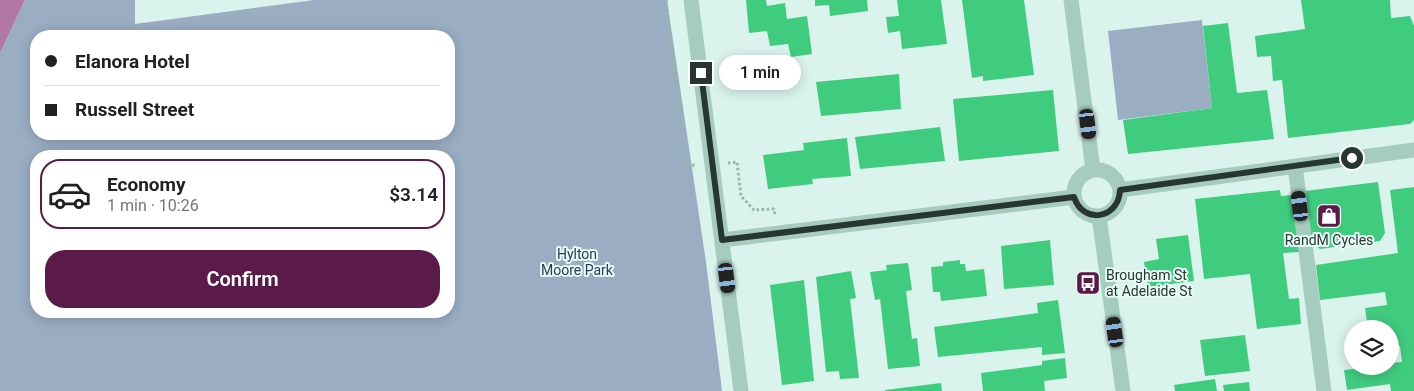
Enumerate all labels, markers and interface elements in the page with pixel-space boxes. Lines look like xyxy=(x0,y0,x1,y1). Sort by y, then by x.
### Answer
text: Elanora Hotel xyxy=(75,50,190,73)
callout: 1 min xyxy=(718,56,801,90)
route end xyxy=(690,62,712,84)
text: 1 min xyxy=(740,63,780,82)
text: Russell Street xyxy=(75,98,194,121)
car xyxy=(1078,108,1097,140)
route start xyxy=(1341,147,1363,169)
icon: car xyxy=(47,172,92,217)
text: Economy xyxy=(107,173,186,196)
text: $3.14 xyxy=(389,183,438,206)
car xyxy=(1290,190,1309,222)
text: 1 min · 10:26 xyxy=(107,196,199,215)
shop icon: RandM Cycles xyxy=(1316,203,1342,229)
place label: RandM Cycles xyxy=(1285,232,1373,248)
park label: Hylton Moore Park xyxy=(541,246,614,278)
button: Confirm xyxy=(45,250,440,308)
car xyxy=(717,262,736,294)
place label: Brougham St at Adelaide St xyxy=(1106,267,1193,299)
bus stop icon: Brougham St at Adelaide St xyxy=(1075,270,1101,296)
car xyxy=(1105,316,1124,348)
map controls xyxy=(1344,320,1399,375)
button: layers xyxy=(1344,320,1399,375)

